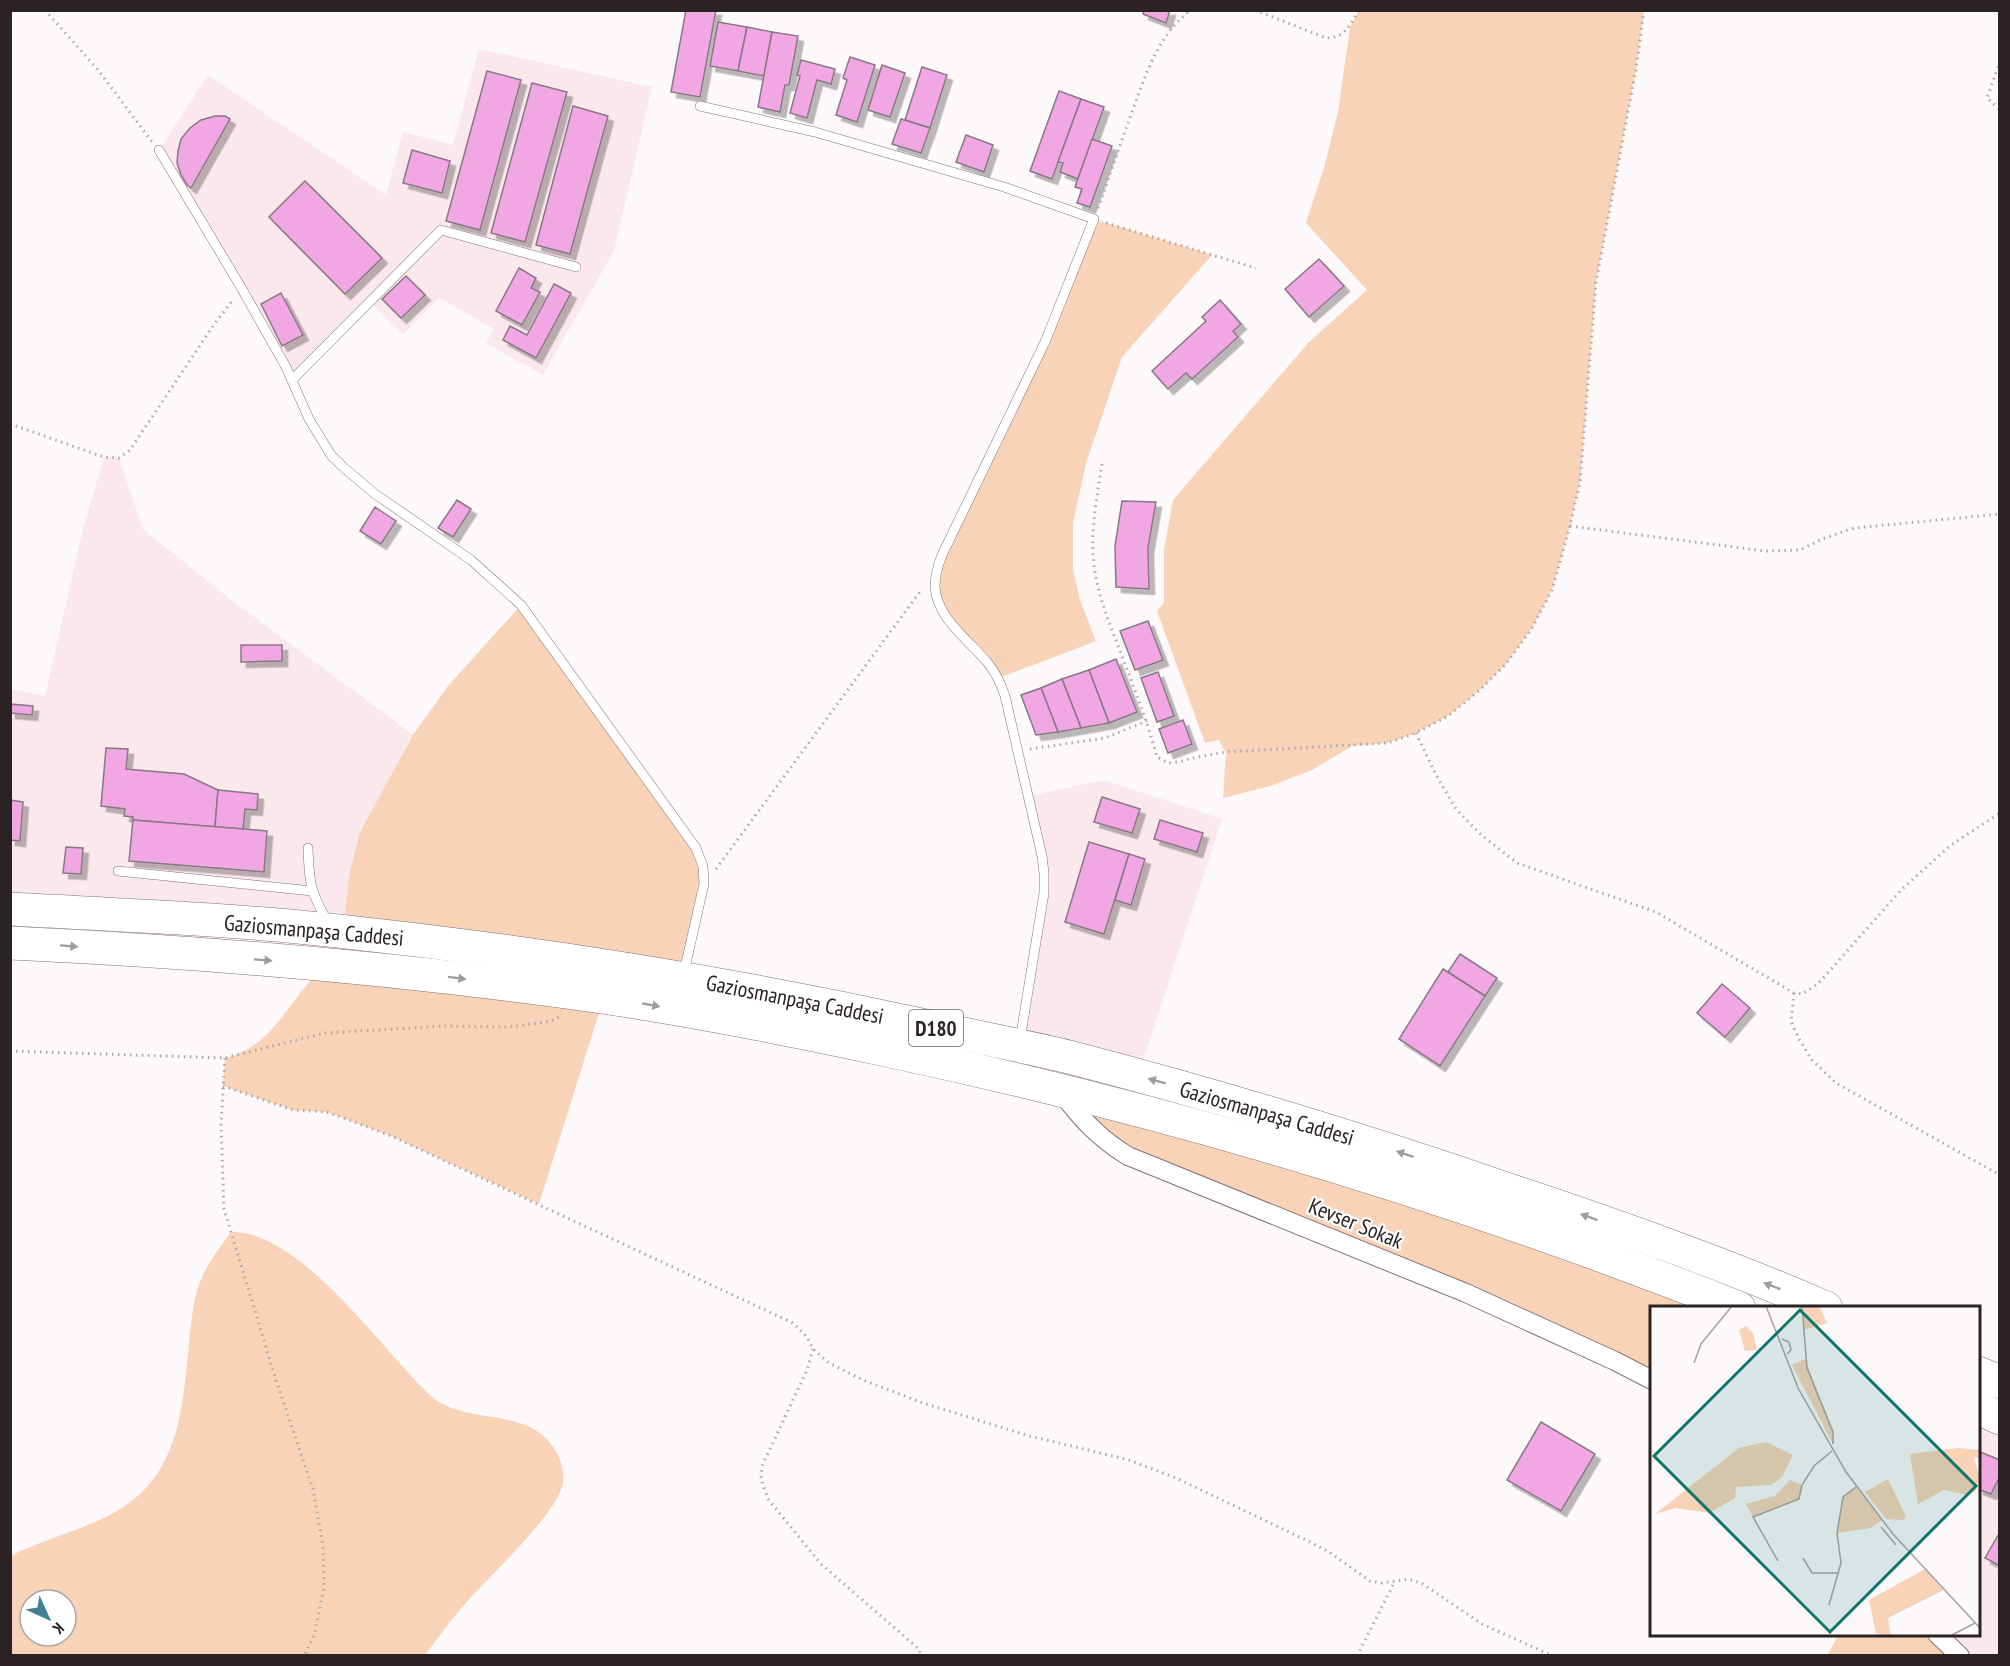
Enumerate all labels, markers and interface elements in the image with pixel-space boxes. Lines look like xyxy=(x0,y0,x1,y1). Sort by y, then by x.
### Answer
street label: Gaziosmanpaşa Caddesi xyxy=(223,908,405,952)
one-way arrow xyxy=(59,941,78,951)
one-way arrow xyxy=(254,955,273,964)
street label: Gaziosmanpaşa Caddesi xyxy=(704,968,886,1030)
one-way arrow xyxy=(448,974,467,983)
one-way arrow xyxy=(641,1001,660,1010)
road number: D180 xyxy=(909,1010,963,1046)
street label: Gaziosmanpaşa Caddesi xyxy=(1177,1075,1357,1151)
one-way arrow xyxy=(1148,1076,1166,1086)
one-way arrow xyxy=(1396,1149,1414,1159)
street label: Kevser Sokak xyxy=(1305,1191,1408,1255)
one-way arrow xyxy=(1580,1212,1598,1222)
one-way arrow xyxy=(1763,1281,1781,1290)
inset map xyxy=(1650,1306,1980,1636)
north arrow xyxy=(18,1588,78,1648)
text: K xyxy=(48,1619,69,1639)

